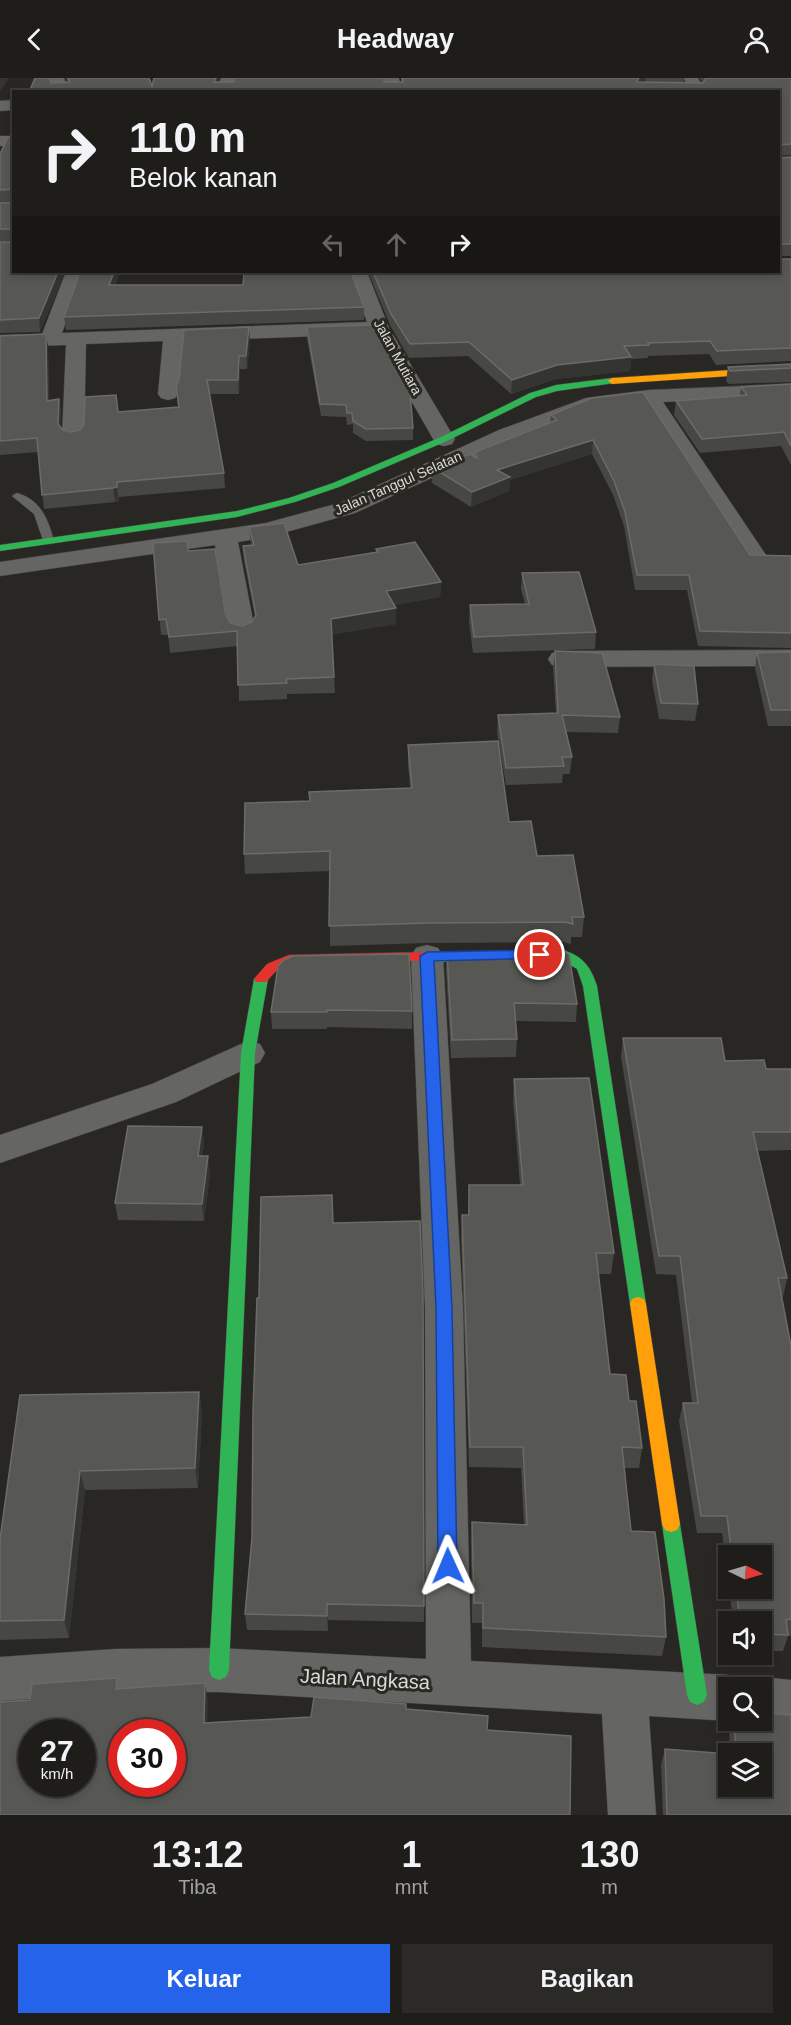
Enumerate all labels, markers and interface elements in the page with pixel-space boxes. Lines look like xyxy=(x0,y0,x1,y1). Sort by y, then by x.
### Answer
icon: back xyxy=(18,23,51,56)
icon: person xyxy=(740,23,773,56)
text: Headway xyxy=(337,24,454,54)
icon: right xyxy=(30,114,108,192)
text: 110 m xyxy=(129,114,246,161)
text: Belok kanan xyxy=(129,163,278,193)
icon: left xyxy=(317,228,350,261)
icon: ahead xyxy=(380,228,413,261)
icon: right xyxy=(443,228,476,261)
street label: Jalan Mutiara xyxy=(371,316,425,398)
street label: Jalan Tanggul Selatan xyxy=(332,448,464,518)
pin xyxy=(514,929,565,980)
icon: arrive xyxy=(523,938,556,971)
position arrow xyxy=(416,1534,480,1598)
north arrow xyxy=(718,1545,772,1599)
map controls xyxy=(718,1545,772,1797)
button: sound xyxy=(718,1611,772,1665)
street label: Jalan Angkasa xyxy=(299,1665,431,1693)
button: search xyxy=(718,1677,772,1731)
speed limit sign: 30 xyxy=(108,1719,186,1797)
text: 27 xyxy=(40,1734,74,1767)
button: layers xyxy=(718,1743,772,1797)
text: km/h xyxy=(41,1765,73,1782)
text: 13:12 xyxy=(151,1834,243,1875)
text: 1 xyxy=(401,1834,422,1875)
text: 130 xyxy=(580,1834,640,1875)
text: Tiba xyxy=(178,1876,217,1898)
text: mnt xyxy=(395,1876,428,1898)
text: m xyxy=(601,1876,618,1898)
button: Keluar xyxy=(18,1944,390,2013)
button: Bagikan xyxy=(402,1944,773,2013)

